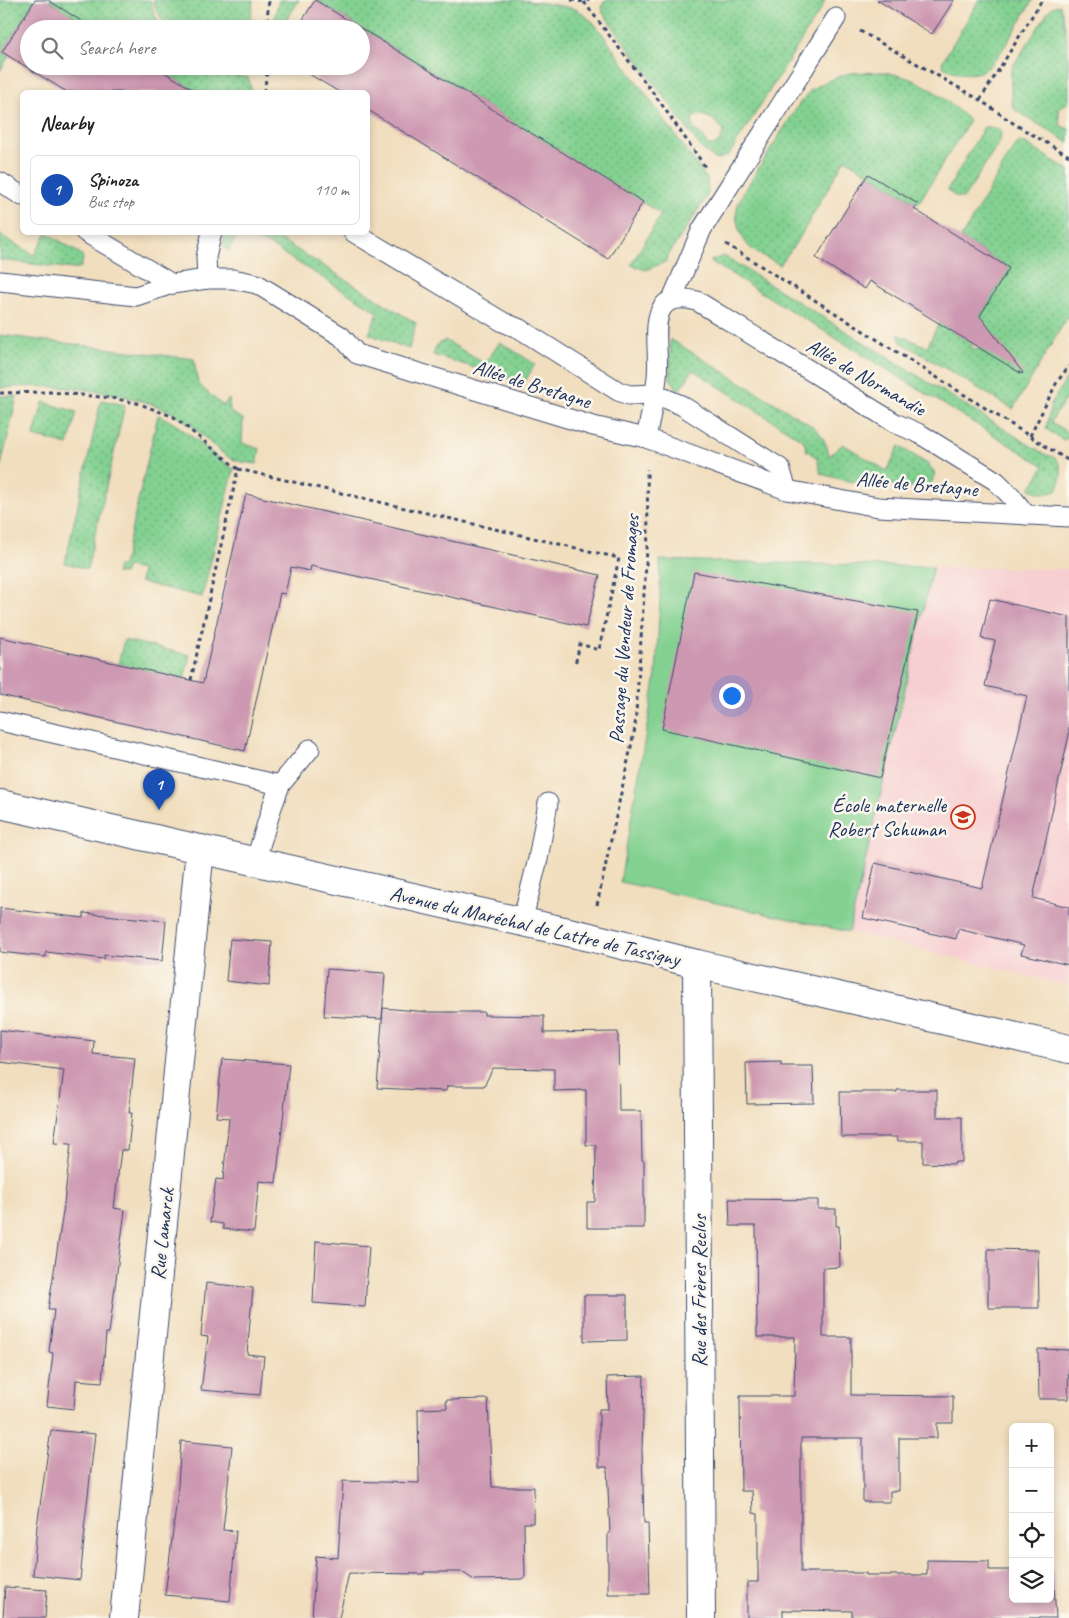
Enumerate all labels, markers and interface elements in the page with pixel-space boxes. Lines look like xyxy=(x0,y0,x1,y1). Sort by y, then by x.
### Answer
search box xyxy=(20,20,370,75)
icon: search xyxy=(38,34,66,62)
text: Search here xyxy=(78,36,155,60)
text: Nearby xyxy=(40,110,93,136)
text: Spinoza xyxy=(88,168,138,192)
text: 1 xyxy=(53,180,61,200)
text: 110 m xyxy=(315,180,349,200)
text: Bus stop xyxy=(88,192,134,212)
street label: Allée de Normandie xyxy=(802,332,931,422)
street label: Allée de Bretagne xyxy=(470,354,595,415)
street label: Allée de Bretagne xyxy=(855,466,980,502)
street label: Passage du Vendeur de Fromages xyxy=(603,512,645,744)
your location xyxy=(719,683,745,709)
pin: 1 xyxy=(143,769,175,810)
place label: École maternelle Robert Schuman xyxy=(828,792,947,842)
school or university icon: École maternelle Robert Schuman xyxy=(950,804,976,830)
street label: Avenue du Maréchal de Lattre de Tassigny xyxy=(387,880,684,972)
street label: Rue Lamarck xyxy=(144,1185,180,1281)
street label: Rue des Frères Reclus xyxy=(686,1213,712,1367)
map controls xyxy=(1009,1423,1054,1603)
button: + xyxy=(1009,1423,1054,1468)
button: − xyxy=(1009,1468,1054,1513)
button: locate xyxy=(1009,1513,1054,1558)
button: layers xyxy=(1009,1558,1054,1603)

